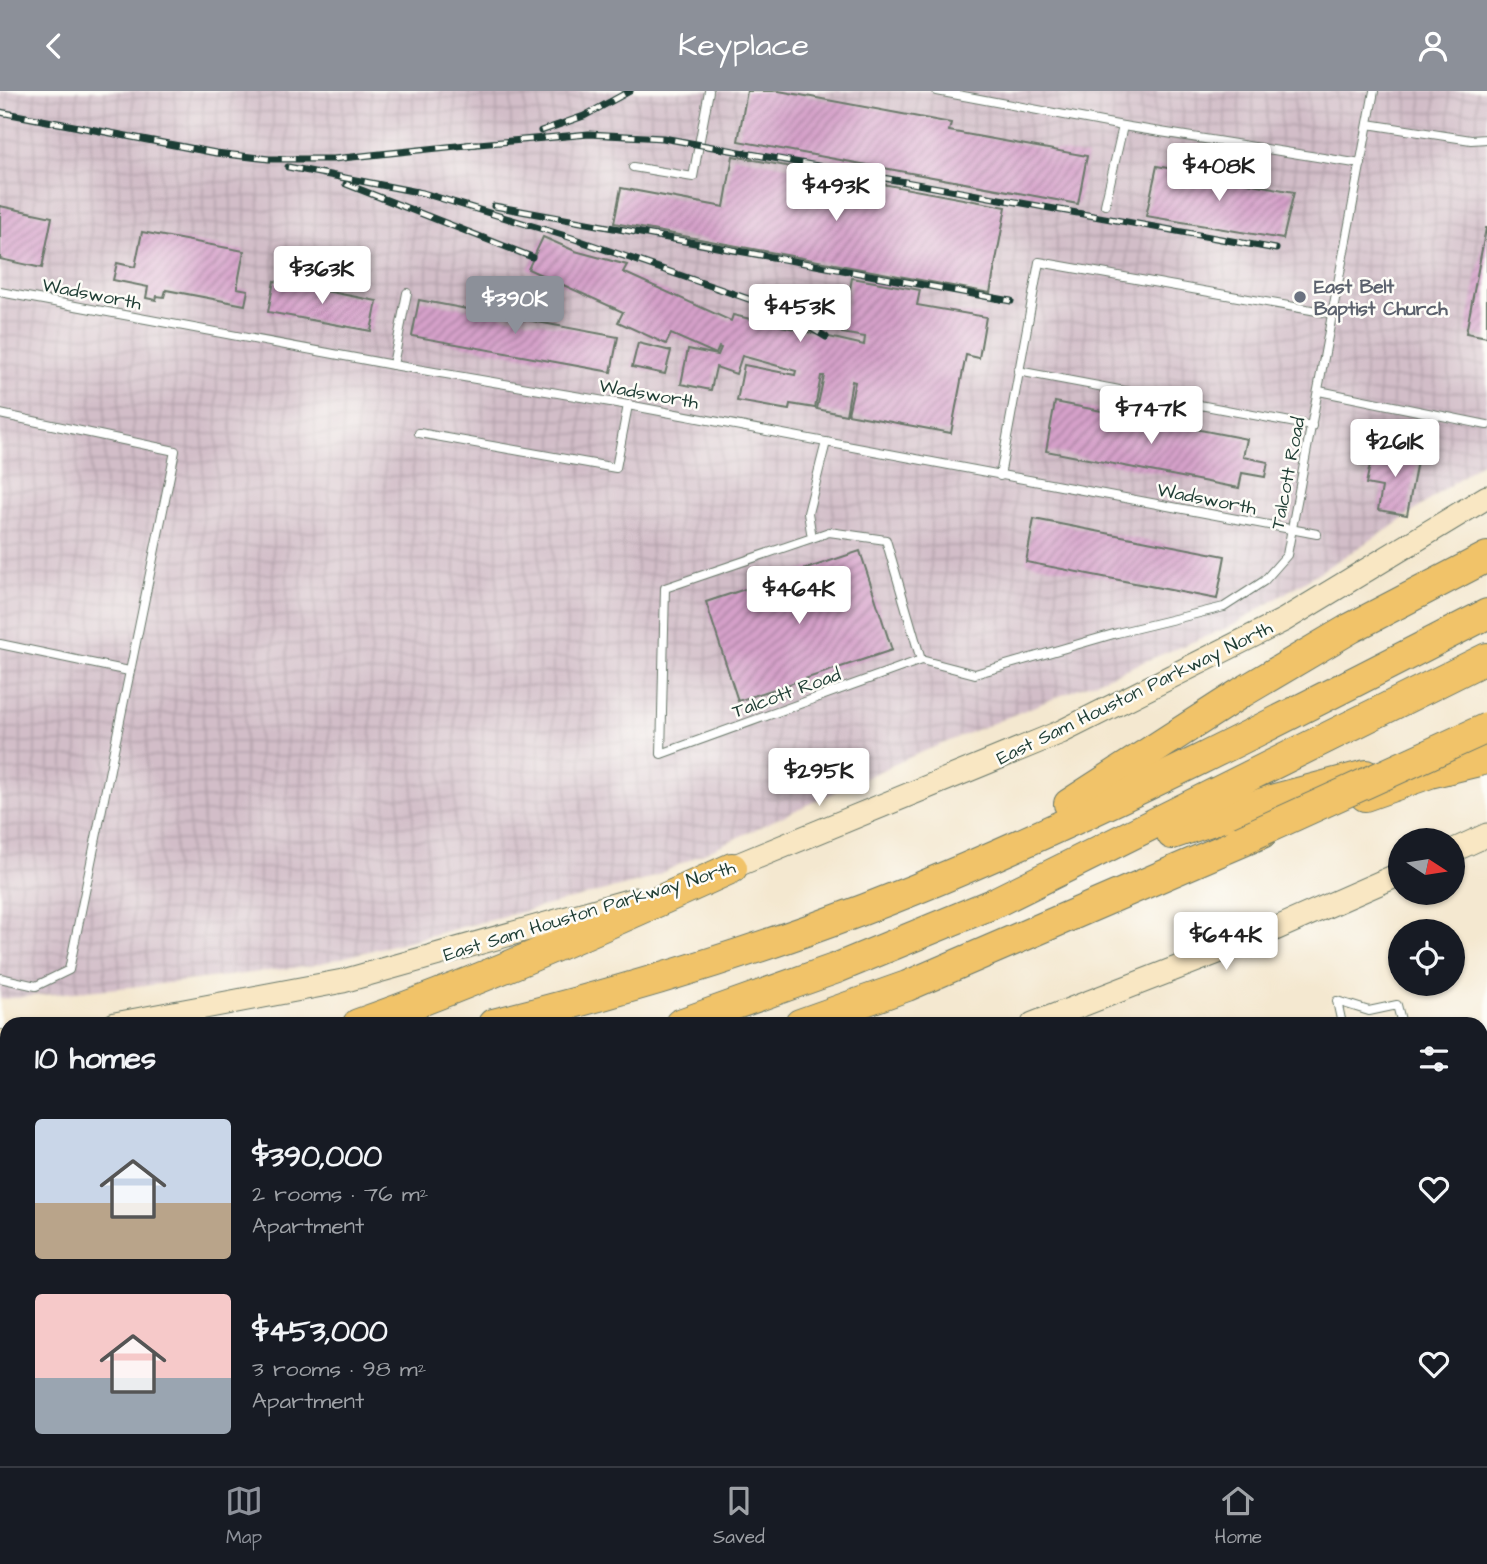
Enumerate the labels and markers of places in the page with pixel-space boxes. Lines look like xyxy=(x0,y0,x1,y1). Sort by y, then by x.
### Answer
pin: $408K xyxy=(1170,143,1268,203)
pin: $493K xyxy=(787,163,885,223)
pin: $363K xyxy=(273,247,371,306)
place label: East Belt Baptist Church xyxy=(1314,274,1448,323)
pin: $390K xyxy=(466,277,564,336)
pin: $453K xyxy=(751,285,849,344)
marker: East Belt Baptist Church xyxy=(1292,289,1308,305)
pin: $747K xyxy=(1102,387,1200,446)
pin: $261K xyxy=(1346,419,1444,479)
pin: $464K xyxy=(750,567,848,626)
pin: $295K xyxy=(770,749,868,808)
pin: $644K xyxy=(1177,913,1275,972)

